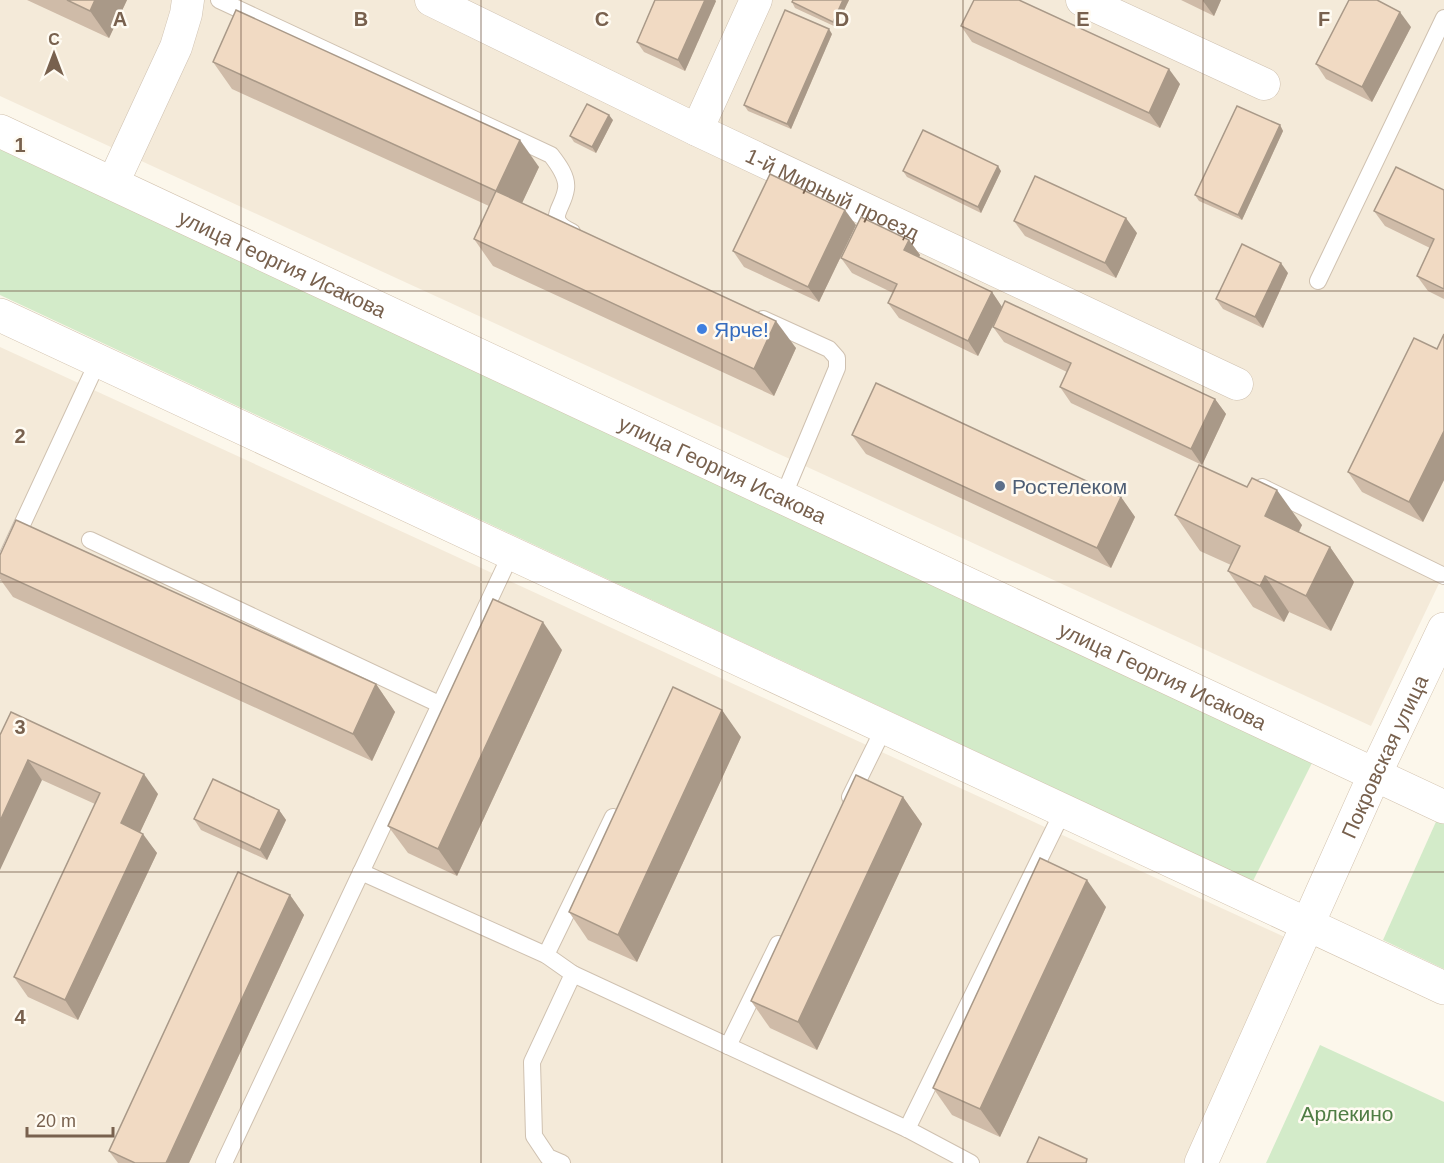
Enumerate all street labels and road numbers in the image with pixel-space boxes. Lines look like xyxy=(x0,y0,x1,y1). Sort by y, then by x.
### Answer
street label: 1-й Мирный проезд xyxy=(742,143,923,244)
street label: улица Георгия Исакова xyxy=(175,205,390,322)
street label: улица Георгия Исакова xyxy=(615,411,830,528)
street label: улица Георгия Исакова xyxy=(1056,617,1271,734)
street label: Покровская улица xyxy=(1336,671,1432,841)

